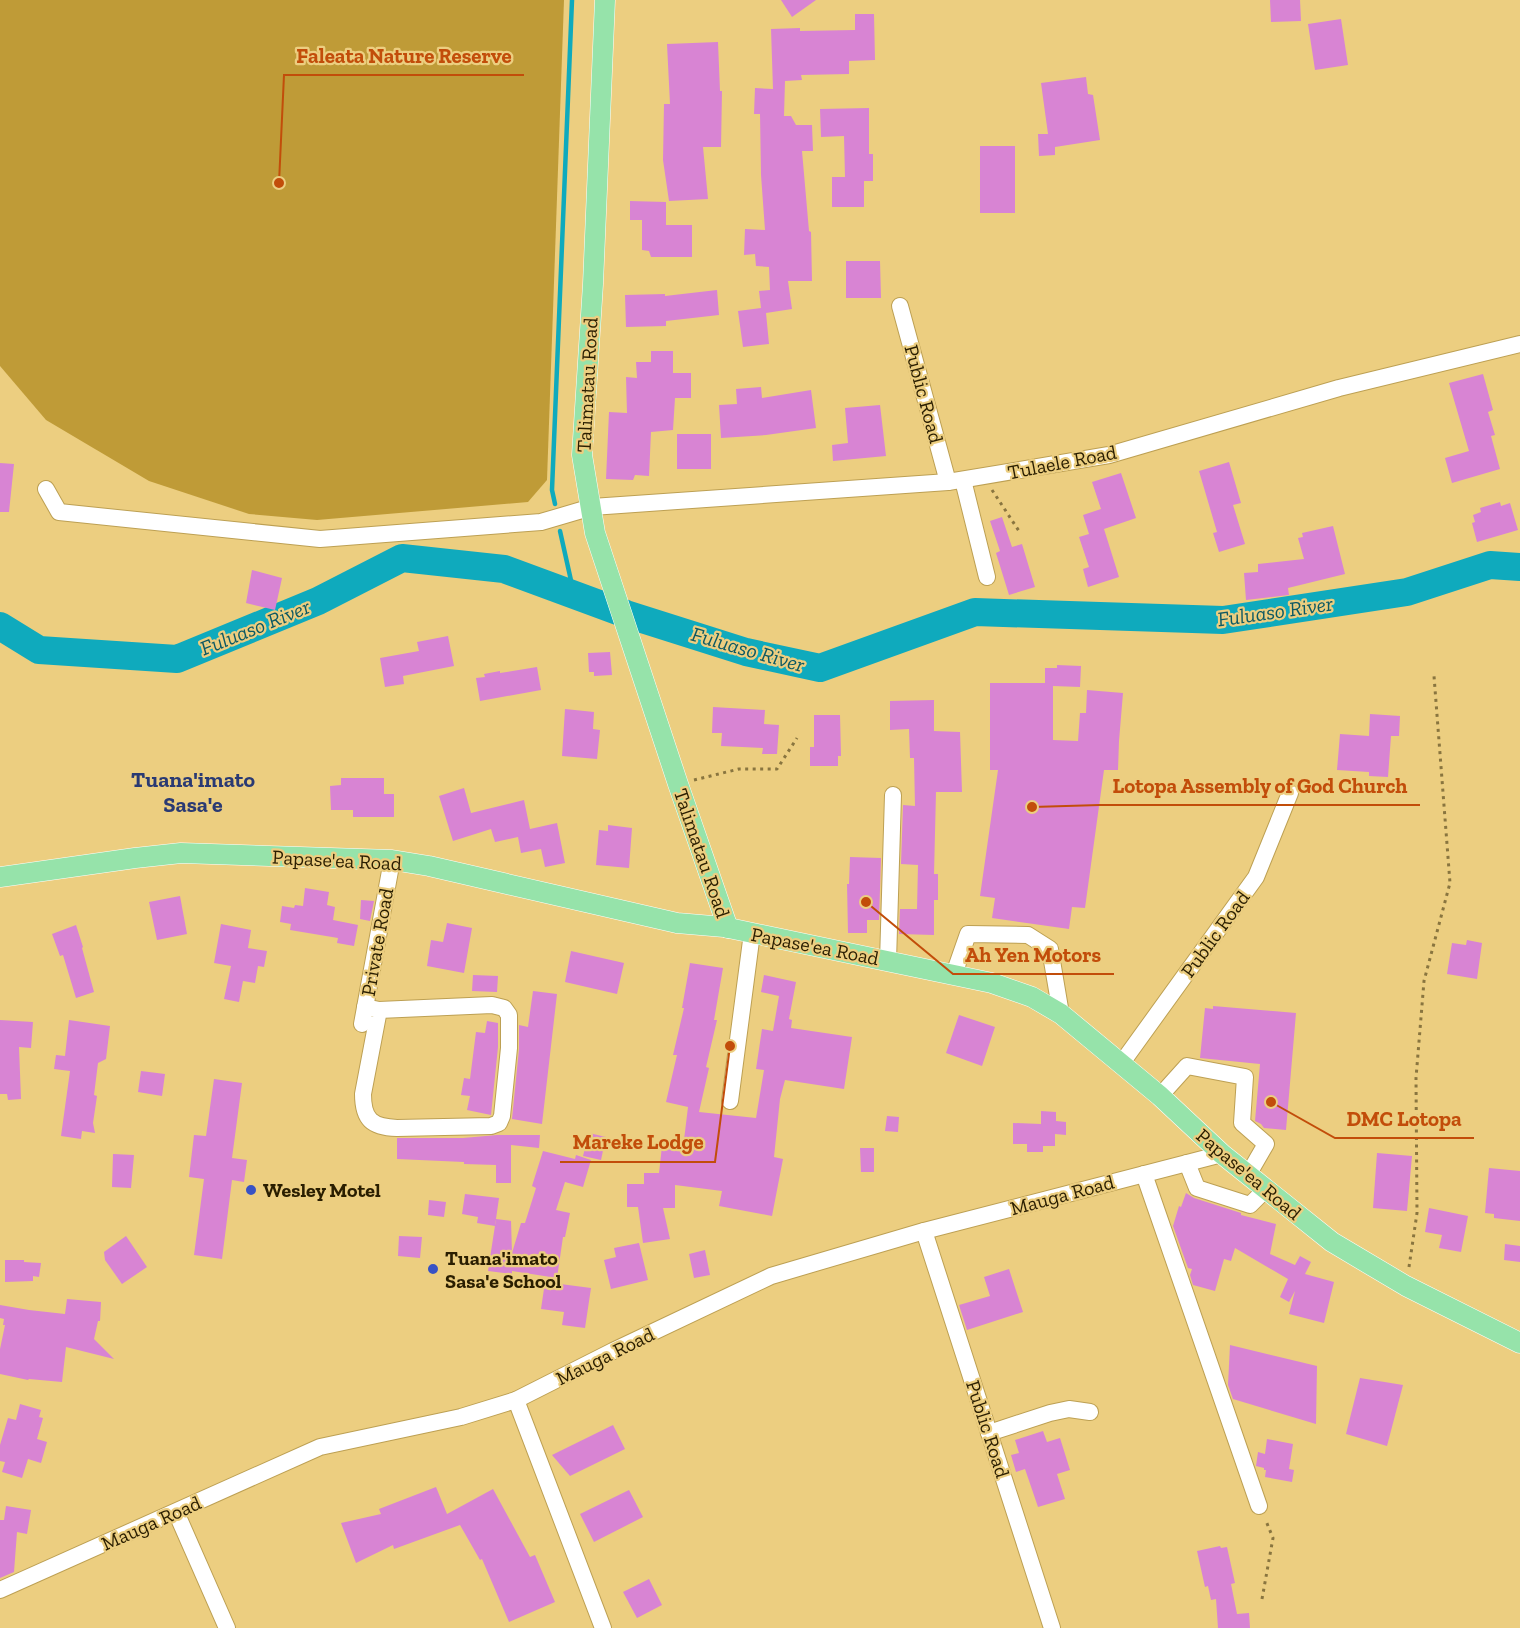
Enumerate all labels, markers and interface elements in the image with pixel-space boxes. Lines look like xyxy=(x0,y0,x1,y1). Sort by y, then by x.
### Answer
callout: Faleata Nature Reserve xyxy=(284,36,524,75)
text: Faleata Nature Reserve xyxy=(296,43,512,68)
street label: Talimatau Road xyxy=(571,317,603,453)
street label: Public Road xyxy=(899,342,949,446)
street label: Tulaele Road xyxy=(1006,440,1118,484)
water label: Fuluaso River xyxy=(1216,590,1335,631)
water label: Fuluaso River xyxy=(196,593,314,660)
water label: Fuluaso River xyxy=(689,621,808,677)
district label: Tuana'imato Sasa'e xyxy=(131,766,256,818)
callout: Lotopa Assembly of God Church xyxy=(1100,766,1420,805)
text: Lotopa Assembly of God Church xyxy=(1112,773,1408,798)
street label: Talimatau Road xyxy=(669,785,735,921)
street label: Papase'ea Road xyxy=(272,845,402,875)
street label: Private Road xyxy=(356,886,398,998)
street label: Public Road xyxy=(1176,886,1254,982)
street label: Papase'ea Road xyxy=(749,922,881,970)
callout: Ah Yen Motors xyxy=(953,935,1114,974)
text: Ah Yen Motors xyxy=(965,942,1101,967)
callout: DMC Lotopa xyxy=(1335,1099,1474,1138)
text: DMC Lotopa xyxy=(1346,1106,1462,1131)
callout: Mareke Lodge xyxy=(560,1123,715,1162)
street label: Papase'ea Road xyxy=(1192,1123,1306,1225)
text: Mareke Lodge xyxy=(572,1129,704,1154)
street label: Mauga Road xyxy=(1007,1170,1117,1220)
place label: Wesley Motel xyxy=(263,1178,381,1202)
marker: Wesley Motel xyxy=(244,1183,258,1197)
place label: Tuana'imato Sasa'e School xyxy=(445,1246,562,1293)
marker: Tuana'imato Sasa'e School xyxy=(426,1262,440,1276)
street label: Mauga Road xyxy=(552,1322,658,1390)
street label: Public Road xyxy=(961,1377,1015,1481)
street label: Mauga Road xyxy=(97,1490,205,1556)

